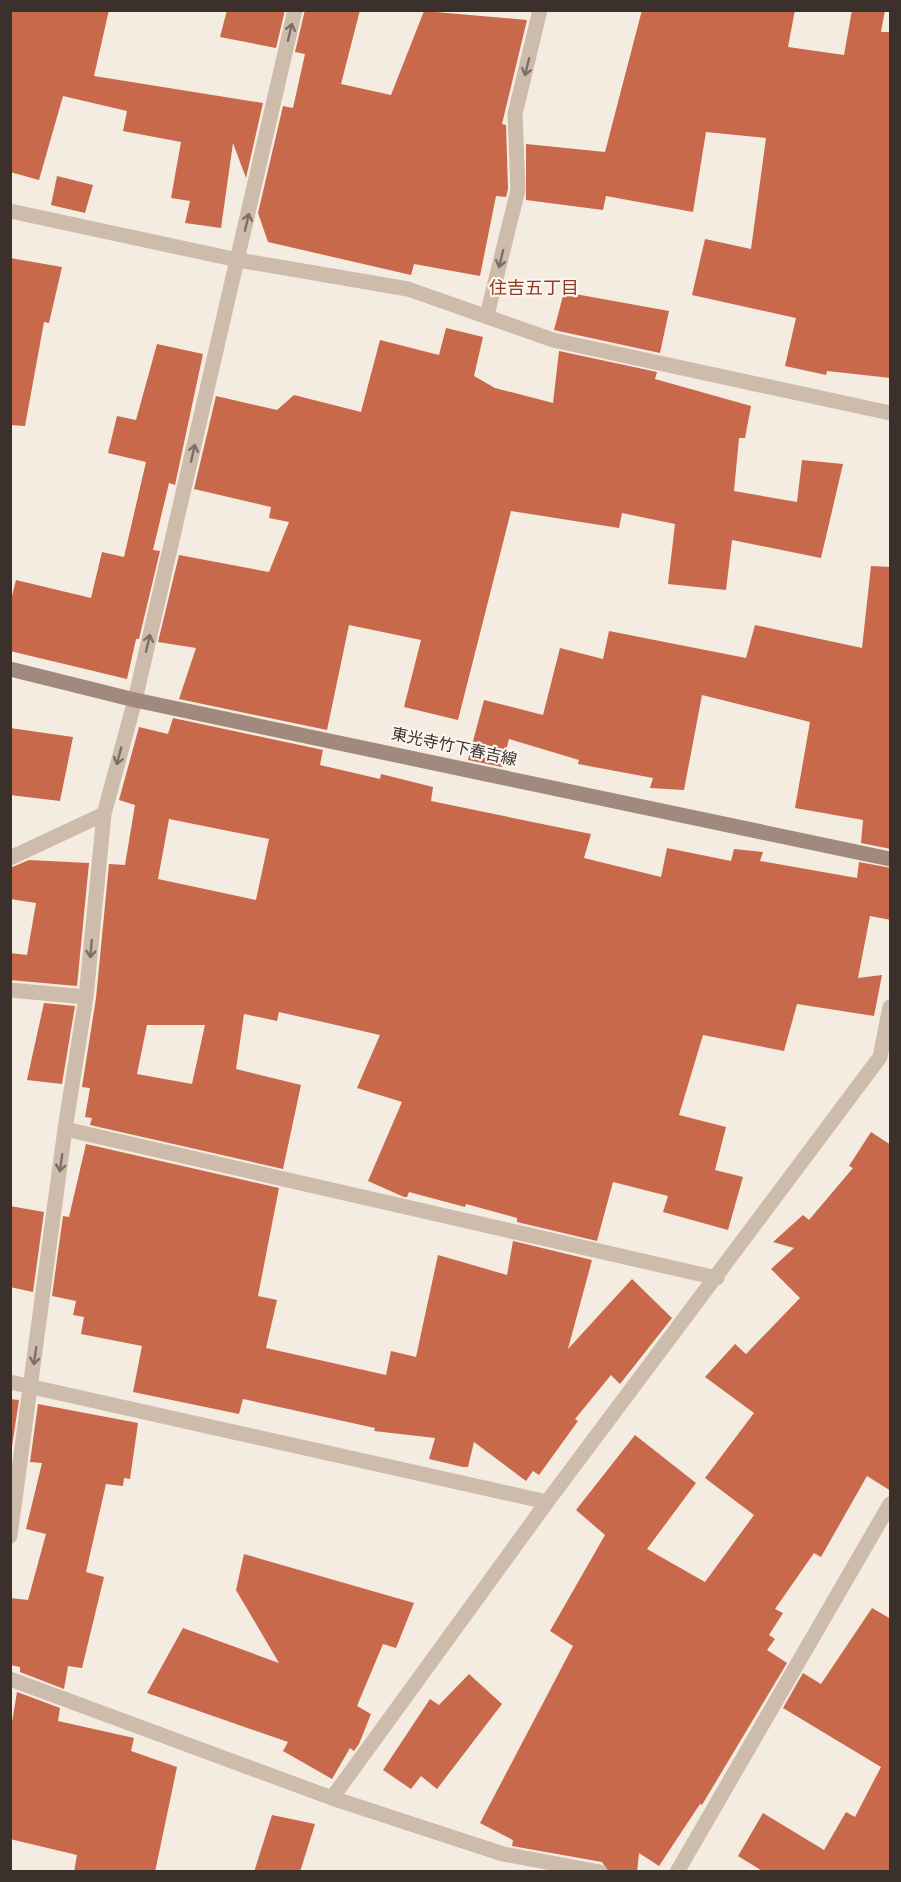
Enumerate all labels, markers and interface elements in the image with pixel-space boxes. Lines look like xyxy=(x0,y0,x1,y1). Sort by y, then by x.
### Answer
one-way arrow xyxy=(284,23,296,42)
one-way arrow xyxy=(520,58,532,77)
one-way arrow xyxy=(241,213,253,232)
one-way arrow xyxy=(495,249,507,268)
district label: 住吉五丁目 xyxy=(489,278,579,301)
one-way arrow xyxy=(187,444,199,463)
one-way arrow xyxy=(143,634,155,653)
street label: 東光寺竹下春吉線 xyxy=(389,725,519,771)
one-way arrow xyxy=(113,747,125,766)
one-way arrow xyxy=(85,938,96,958)
one-way arrow xyxy=(55,1152,66,1172)
one-way arrow xyxy=(30,1345,41,1365)

